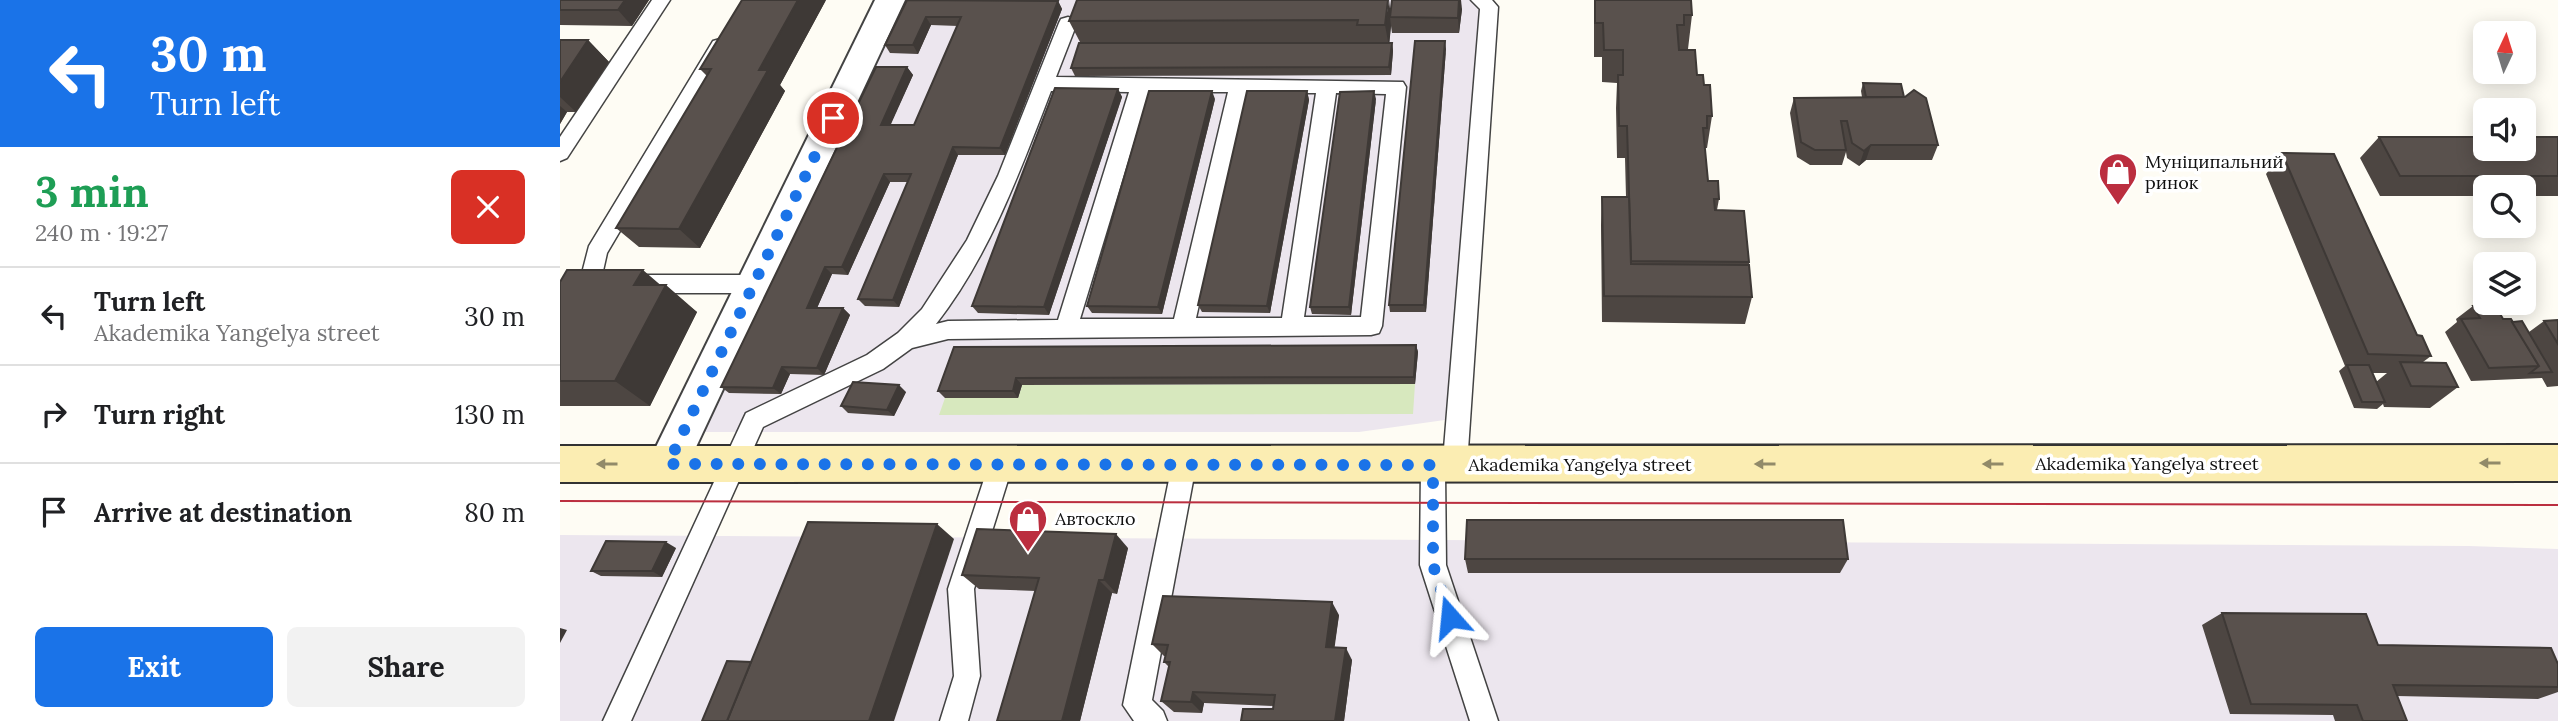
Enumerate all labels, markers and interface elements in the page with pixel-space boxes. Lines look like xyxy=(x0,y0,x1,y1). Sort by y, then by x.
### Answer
north arrow xyxy=(2473,21,2536,84)
map controls xyxy=(2473,21,2536,315)
text: 30 m xyxy=(150,22,267,84)
icon: left xyxy=(35,28,126,119)
text: Turn left xyxy=(150,83,280,124)
pin xyxy=(803,88,863,148)
button: sound xyxy=(2473,98,2536,161)
icon: arrive xyxy=(814,99,852,137)
place label: Муніципальний ринок xyxy=(2145,150,2284,194)
shop icon: Муніципальний ринок xyxy=(2097,151,2139,206)
text: 3 min xyxy=(35,165,149,219)
button: close xyxy=(451,170,525,244)
button: search xyxy=(2473,175,2536,238)
text: 240 m · 19:27 xyxy=(35,218,168,247)
button: layers xyxy=(2473,252,2536,315)
text: Turn left xyxy=(94,285,205,318)
icon: left xyxy=(35,297,73,335)
text: 30 m xyxy=(464,300,525,333)
text: Akademika Yangelya street xyxy=(94,318,380,347)
icon: right xyxy=(35,395,73,433)
text: Turn right xyxy=(94,398,225,431)
text: 130 m xyxy=(455,398,525,431)
street label: Akademika Yangelya street xyxy=(2034,452,2259,475)
street label: Akademika Yangelya street xyxy=(1467,453,1692,476)
one-way arrow xyxy=(2479,457,2501,469)
one-way arrow xyxy=(596,458,618,470)
one-way arrow xyxy=(1754,458,1776,470)
one-way arrow xyxy=(1982,458,2004,470)
icon: arrive xyxy=(35,493,73,531)
text: Arrive at destination xyxy=(94,496,352,529)
text: 80 m xyxy=(464,496,525,529)
shop icon: Автоскло xyxy=(1007,498,1049,553)
place label: Автоскло xyxy=(1054,507,1136,530)
position arrow xyxy=(1413,580,1487,654)
button: Exit xyxy=(35,627,273,707)
button: Share xyxy=(287,627,525,707)

